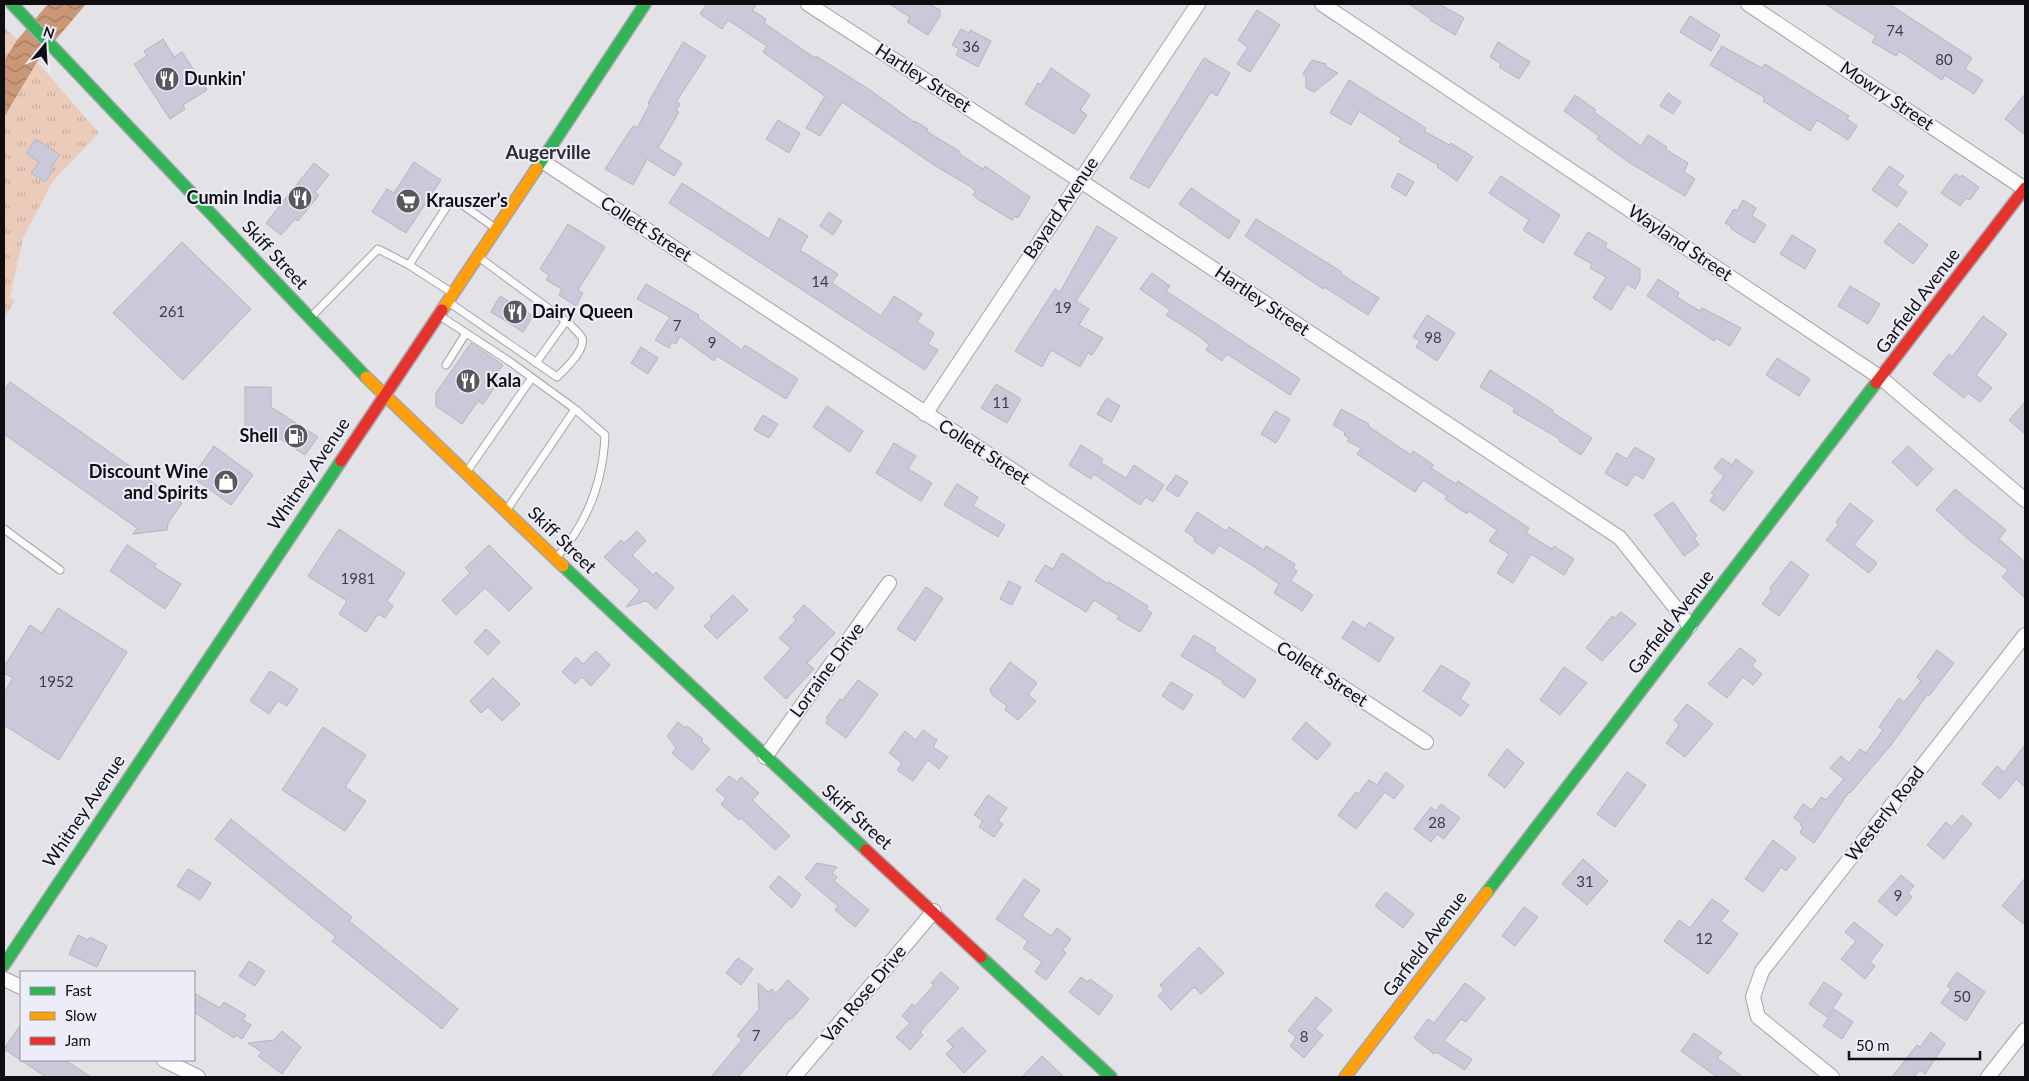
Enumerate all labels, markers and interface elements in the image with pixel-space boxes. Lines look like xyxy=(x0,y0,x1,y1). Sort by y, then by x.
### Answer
north arrow xyxy=(20,20,70,70)
house number: 74 xyxy=(1886,21,1904,39)
text: N xyxy=(41,22,57,42)
house number: 36 xyxy=(962,37,980,55)
street label: Hartley Street xyxy=(872,38,976,117)
house number: 80 xyxy=(1935,50,1953,68)
street label: Mowry Street xyxy=(1837,56,1939,135)
restaurant icon: Dunkin' xyxy=(154,66,180,92)
place label: Dunkin' xyxy=(184,67,246,89)
district label: Augerville xyxy=(504,140,591,163)
street label: Bayard Avenue xyxy=(1018,152,1102,263)
restaurant icon: Cumin India xyxy=(287,185,313,211)
place label: Cumin India xyxy=(187,186,282,208)
supermarket icon: Krauszer’s xyxy=(395,188,421,214)
place label: Krauszer’s xyxy=(426,189,508,211)
street label: Collett Street xyxy=(597,191,697,266)
street label: Wayland Street xyxy=(1624,199,1737,285)
street label: Skiff Street xyxy=(238,215,314,294)
street label: Garfield Avenue xyxy=(1870,243,1964,357)
street label: Hartley Street xyxy=(1211,260,1315,340)
house number: 14 xyxy=(811,272,829,290)
house number: 19 xyxy=(1054,298,1072,316)
restaurant icon: Dairy Queen xyxy=(502,299,528,325)
place label: Dairy Queen xyxy=(532,300,633,322)
house number: 261 xyxy=(159,302,185,320)
house number: 7 xyxy=(673,316,682,334)
house number: 98 xyxy=(1424,328,1442,346)
house number: 9 xyxy=(708,333,716,351)
restaurant icon: Kala xyxy=(455,368,481,394)
place label: Kala xyxy=(486,369,521,391)
house number: 11 xyxy=(992,393,1010,411)
street label: Whitney Avenue xyxy=(262,413,354,534)
street label: Collett Street xyxy=(935,414,1035,489)
fuel station icon: Shell xyxy=(283,423,309,449)
place label: Shell xyxy=(240,424,278,446)
place label: Discount Wine and Spirits xyxy=(89,460,208,503)
shop icon: Discount Wine and Spirits xyxy=(213,469,239,495)
street label: Skiff Street xyxy=(524,501,602,578)
street label: Garfield Avenue xyxy=(1623,565,1718,678)
house number: 1981 xyxy=(341,569,375,587)
street label: Lorraine Drive xyxy=(784,618,868,721)
street label: Collett Street xyxy=(1273,636,1373,711)
house number: 1952 xyxy=(39,672,73,690)
street label: Whitney Avenue xyxy=(37,750,129,871)
street label: Westerly Road xyxy=(1840,761,1928,865)
street label: Skiff Street xyxy=(818,779,898,854)
house number: 28 xyxy=(1428,813,1446,831)
house number: 31 xyxy=(1576,872,1594,890)
street label: Garfield Avenue xyxy=(1377,886,1471,1000)
house number: 9 xyxy=(1894,886,1902,904)
house number: 12 xyxy=(1695,929,1713,947)
street label: Van Rose Drive xyxy=(816,940,910,1046)
legend xyxy=(20,971,195,1061)
text: Fast xyxy=(65,981,92,999)
house number: 50 xyxy=(1953,987,1971,1005)
text: Slow xyxy=(65,1006,97,1024)
house number: 7 xyxy=(752,1026,761,1044)
house number: 8 xyxy=(1300,1027,1308,1045)
scale bar xyxy=(1849,1028,1980,1060)
text: Jam xyxy=(65,1031,91,1049)
text: 50 m xyxy=(1856,1036,1890,1054)

